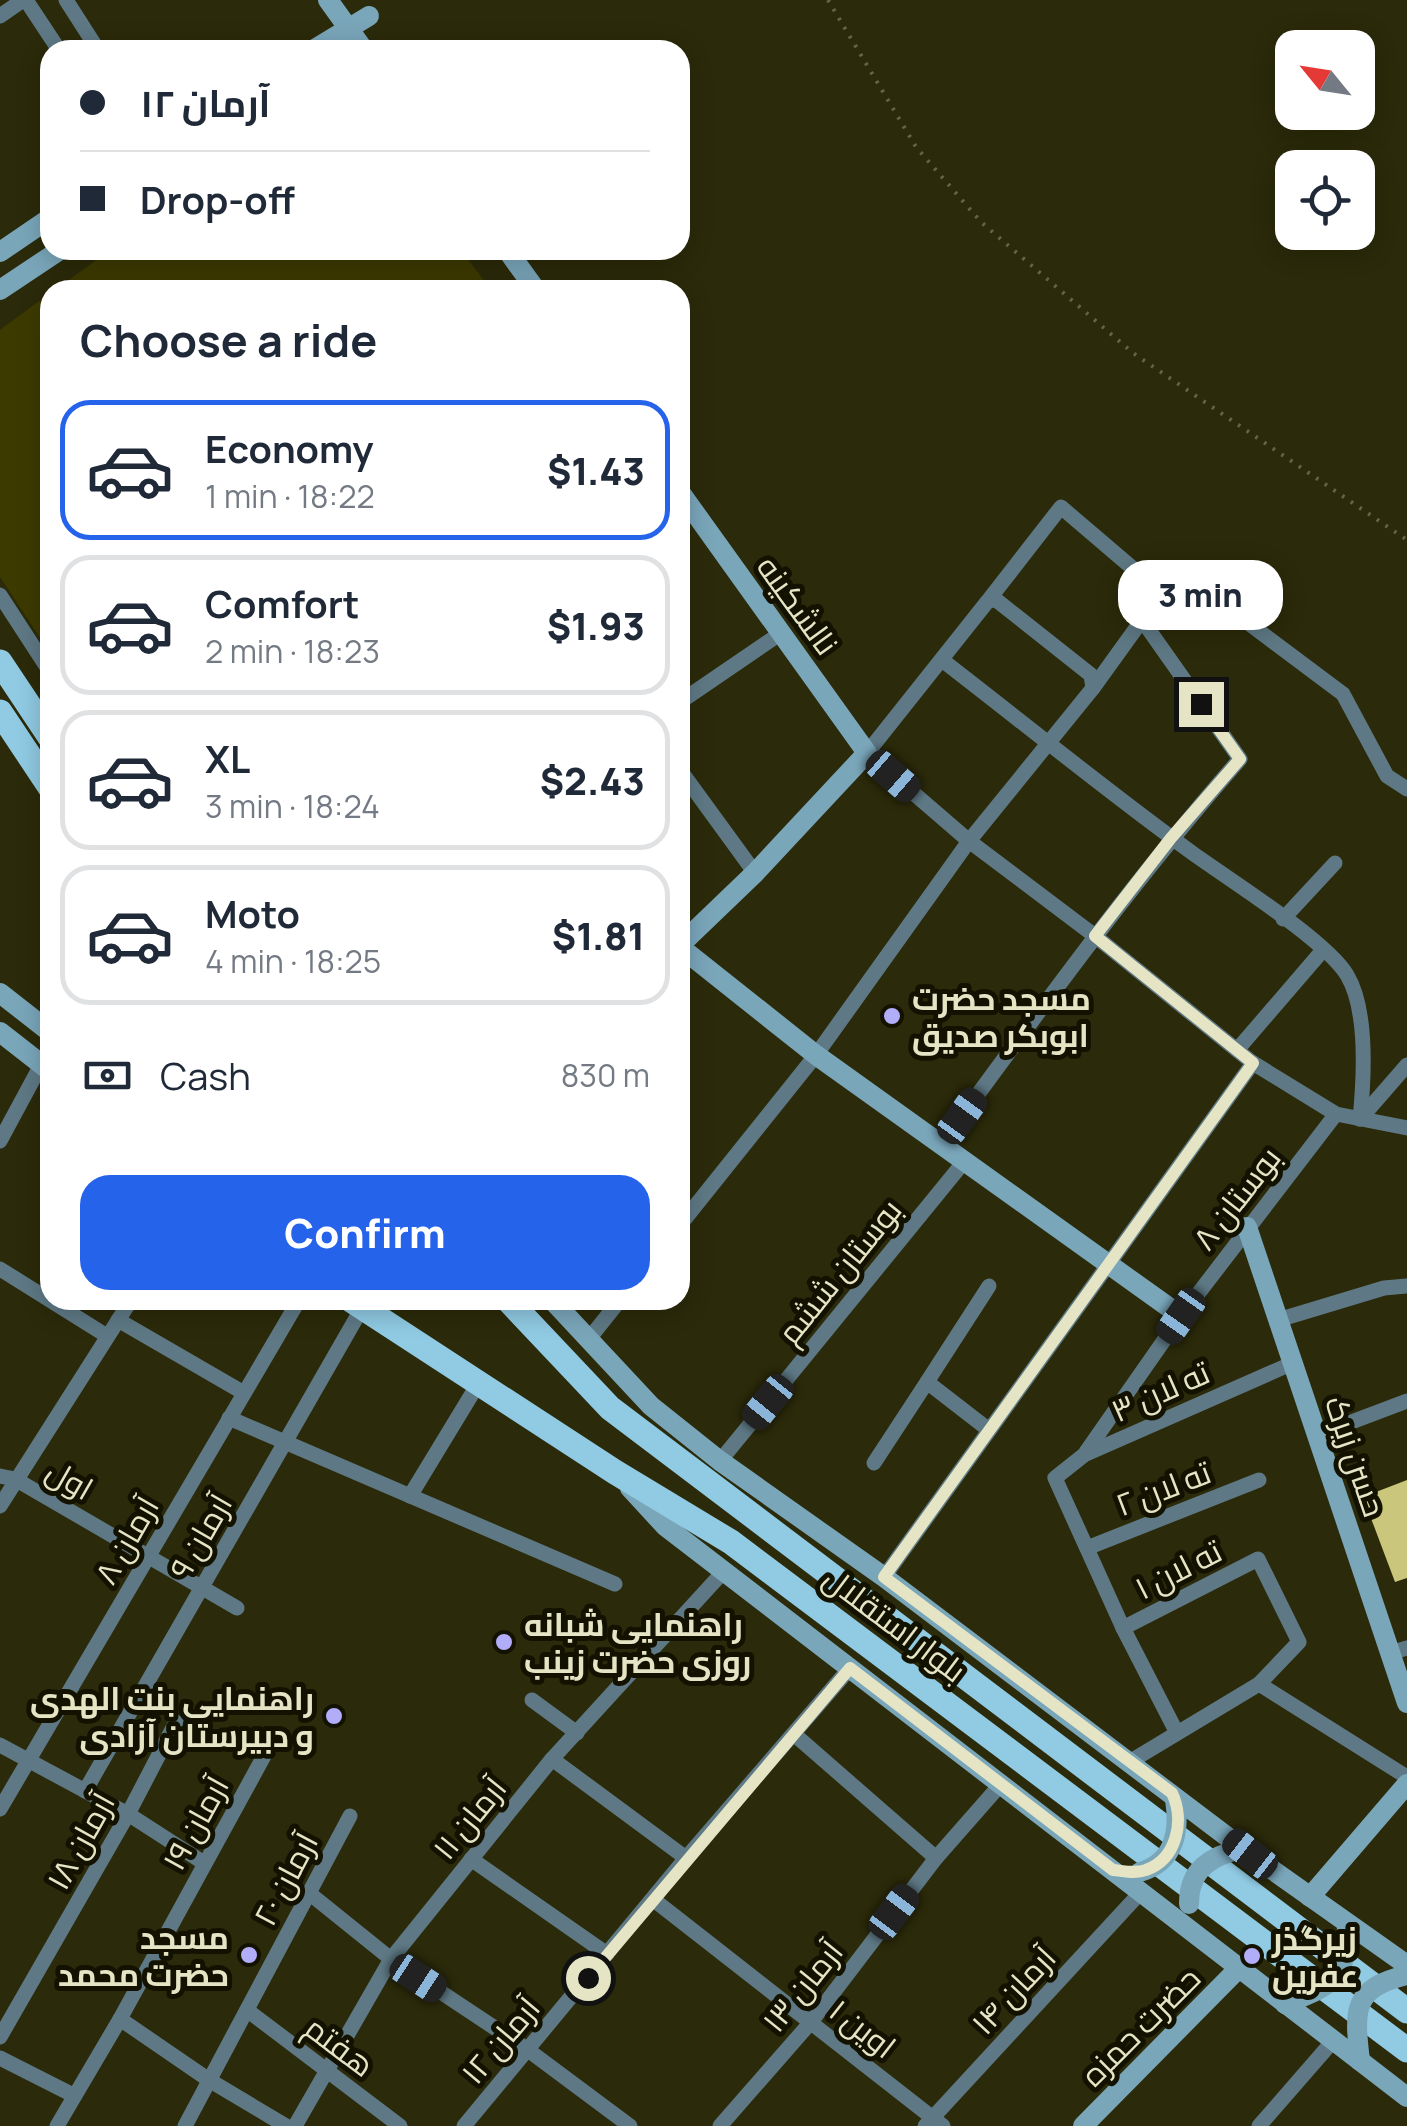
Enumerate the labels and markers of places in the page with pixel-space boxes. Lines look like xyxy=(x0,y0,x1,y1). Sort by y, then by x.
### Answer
place label: مسجد حضرت ابوبکر صدیق xyxy=(912,976,1091,1057)
marker: مسجد حضرت ابوبکر صدیق xyxy=(881,1005,903,1027)
place label: راهنمایی شبانه روزی حضرت زینب xyxy=(524,1602,751,1683)
marker: راهنمایی شبانه روزی حضرت زینب xyxy=(493,1631,515,1653)
place label: راهنمایی بنت الهدی و دبیرستان آزادی xyxy=(30,1676,314,1757)
marker: راهنمایی بنت الهدی و دبیرستان آزادی xyxy=(323,1705,345,1727)
place label: مسجد حضرت محمد xyxy=(58,1915,229,1996)
place label: زیرگذر عفرین xyxy=(1271,1916,1359,1997)
marker: مسجد حضرت محمد xyxy=(238,1944,260,1966)
marker: زیرگذر عفرین xyxy=(1241,1945,1263,1967)

